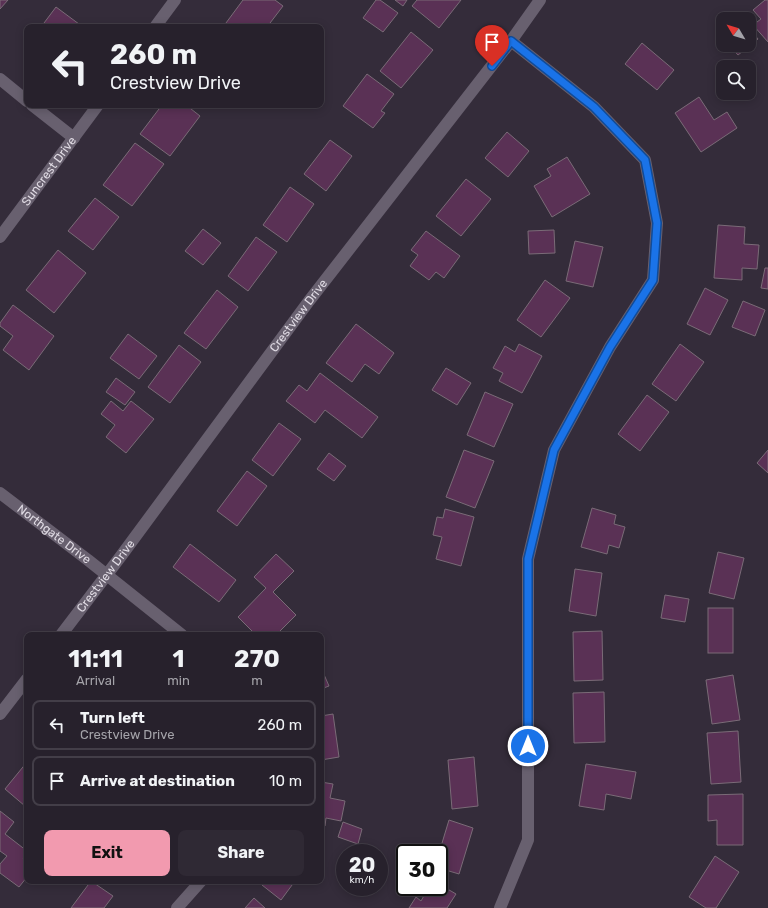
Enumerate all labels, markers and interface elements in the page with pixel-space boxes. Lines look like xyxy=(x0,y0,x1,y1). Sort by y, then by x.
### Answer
north arrow xyxy=(716,12,756,52)
map controls xyxy=(716,12,756,100)
pin xyxy=(475,25,509,66)
icon: arrive xyxy=(481,31,503,53)
text: 260 m xyxy=(110,38,197,71)
icon: left xyxy=(44,40,96,92)
button: search xyxy=(716,60,756,100)
text: Crestview Drive xyxy=(110,72,241,94)
street label: Suncrest Drive xyxy=(19,134,79,208)
street label: Crestview Drive xyxy=(267,276,330,355)
street label: Northgate Drive xyxy=(15,502,94,567)
street label: Crestview Drive xyxy=(74,537,138,615)
text: 11:11 xyxy=(68,645,123,673)
text: 1 xyxy=(173,645,185,673)
text: 270 xyxy=(234,645,280,673)
text: Arrival xyxy=(76,673,115,688)
text: min xyxy=(167,673,190,688)
text: m xyxy=(251,673,263,688)
text: Turn left xyxy=(80,709,145,727)
icon: left xyxy=(46,714,68,736)
text: 260 m xyxy=(258,716,302,734)
position arrow xyxy=(507,725,549,767)
text: Crestview Drive xyxy=(80,727,175,742)
icon: arrive xyxy=(46,770,68,792)
text: Arrive at destination xyxy=(80,772,235,790)
text: 10 m xyxy=(269,772,302,790)
button: Exit xyxy=(44,830,170,876)
button: Share xyxy=(178,830,304,876)
speed limit sign: 30 xyxy=(396,844,448,896)
text: 20 xyxy=(349,853,375,877)
text: km/h xyxy=(350,874,374,886)

